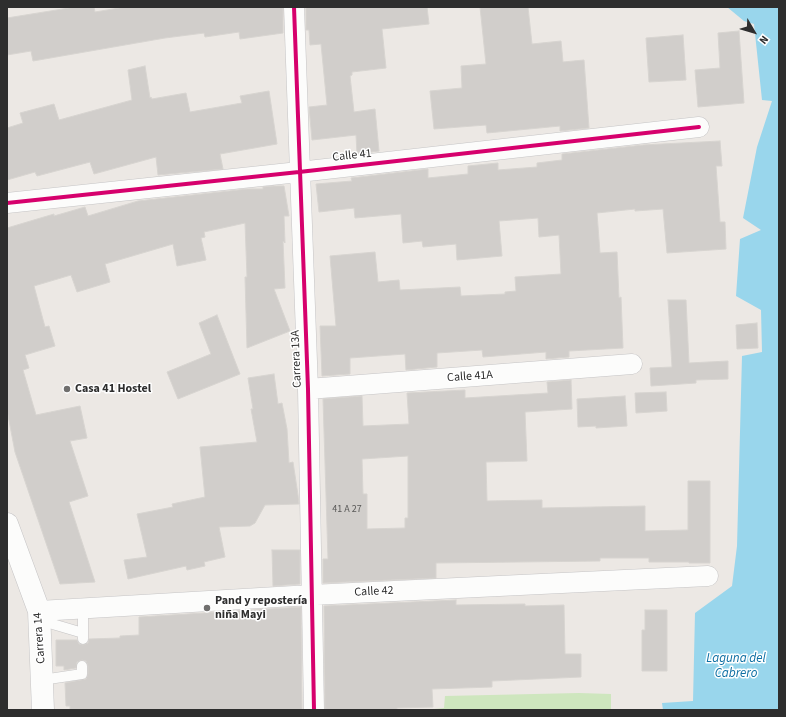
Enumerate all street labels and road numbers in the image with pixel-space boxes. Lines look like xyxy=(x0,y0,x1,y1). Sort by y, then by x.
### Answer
street label: Calle 41 xyxy=(332,147,372,165)
street label: Carrera 13A xyxy=(289,330,305,388)
street label: Calle 41A xyxy=(447,368,493,386)
street label: Calle 42 xyxy=(354,584,394,600)
street label: Carrera 14 xyxy=(31,612,49,664)

